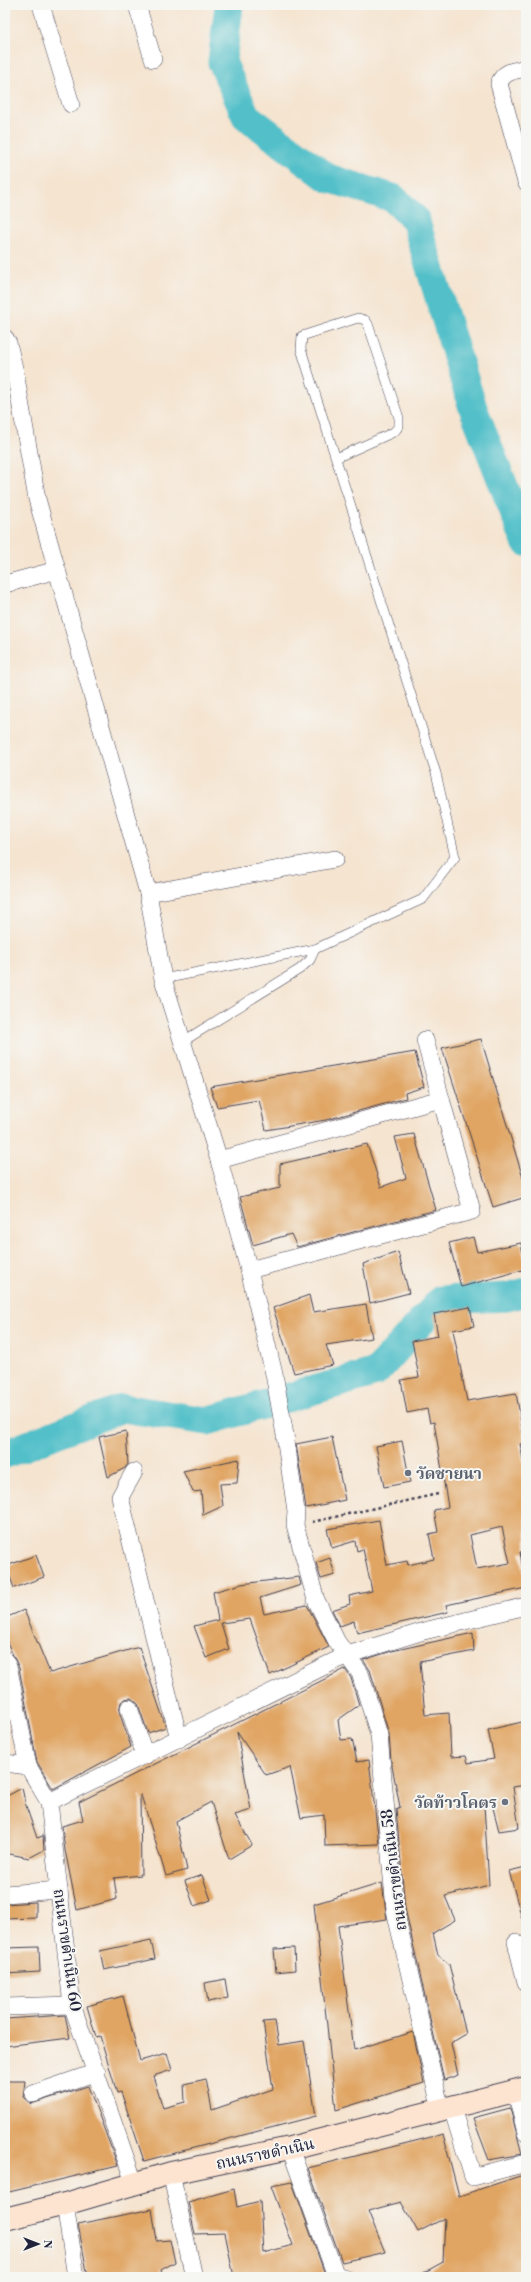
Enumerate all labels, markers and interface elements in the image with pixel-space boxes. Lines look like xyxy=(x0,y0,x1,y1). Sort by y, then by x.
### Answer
place label: วัดชายนา xyxy=(416,1464,482,1484)
marker: วัดชายนา xyxy=(403,1468,413,1478)
place label: วัดท้าวโคตร xyxy=(414,1792,497,1813)
marker: วัดท้าวโคตร xyxy=(500,1797,510,1807)
street label: ถนนราขดำเนิน 58 xyxy=(377,1808,411,1932)
street label: ถนนราขดำเนิน 60 xyxy=(48,1887,86,2013)
street label: ถนนราขดำเนิน xyxy=(214,2134,316,2174)
north arrow xyxy=(18,2224,58,2264)
text: N xyxy=(40,2240,54,2249)

